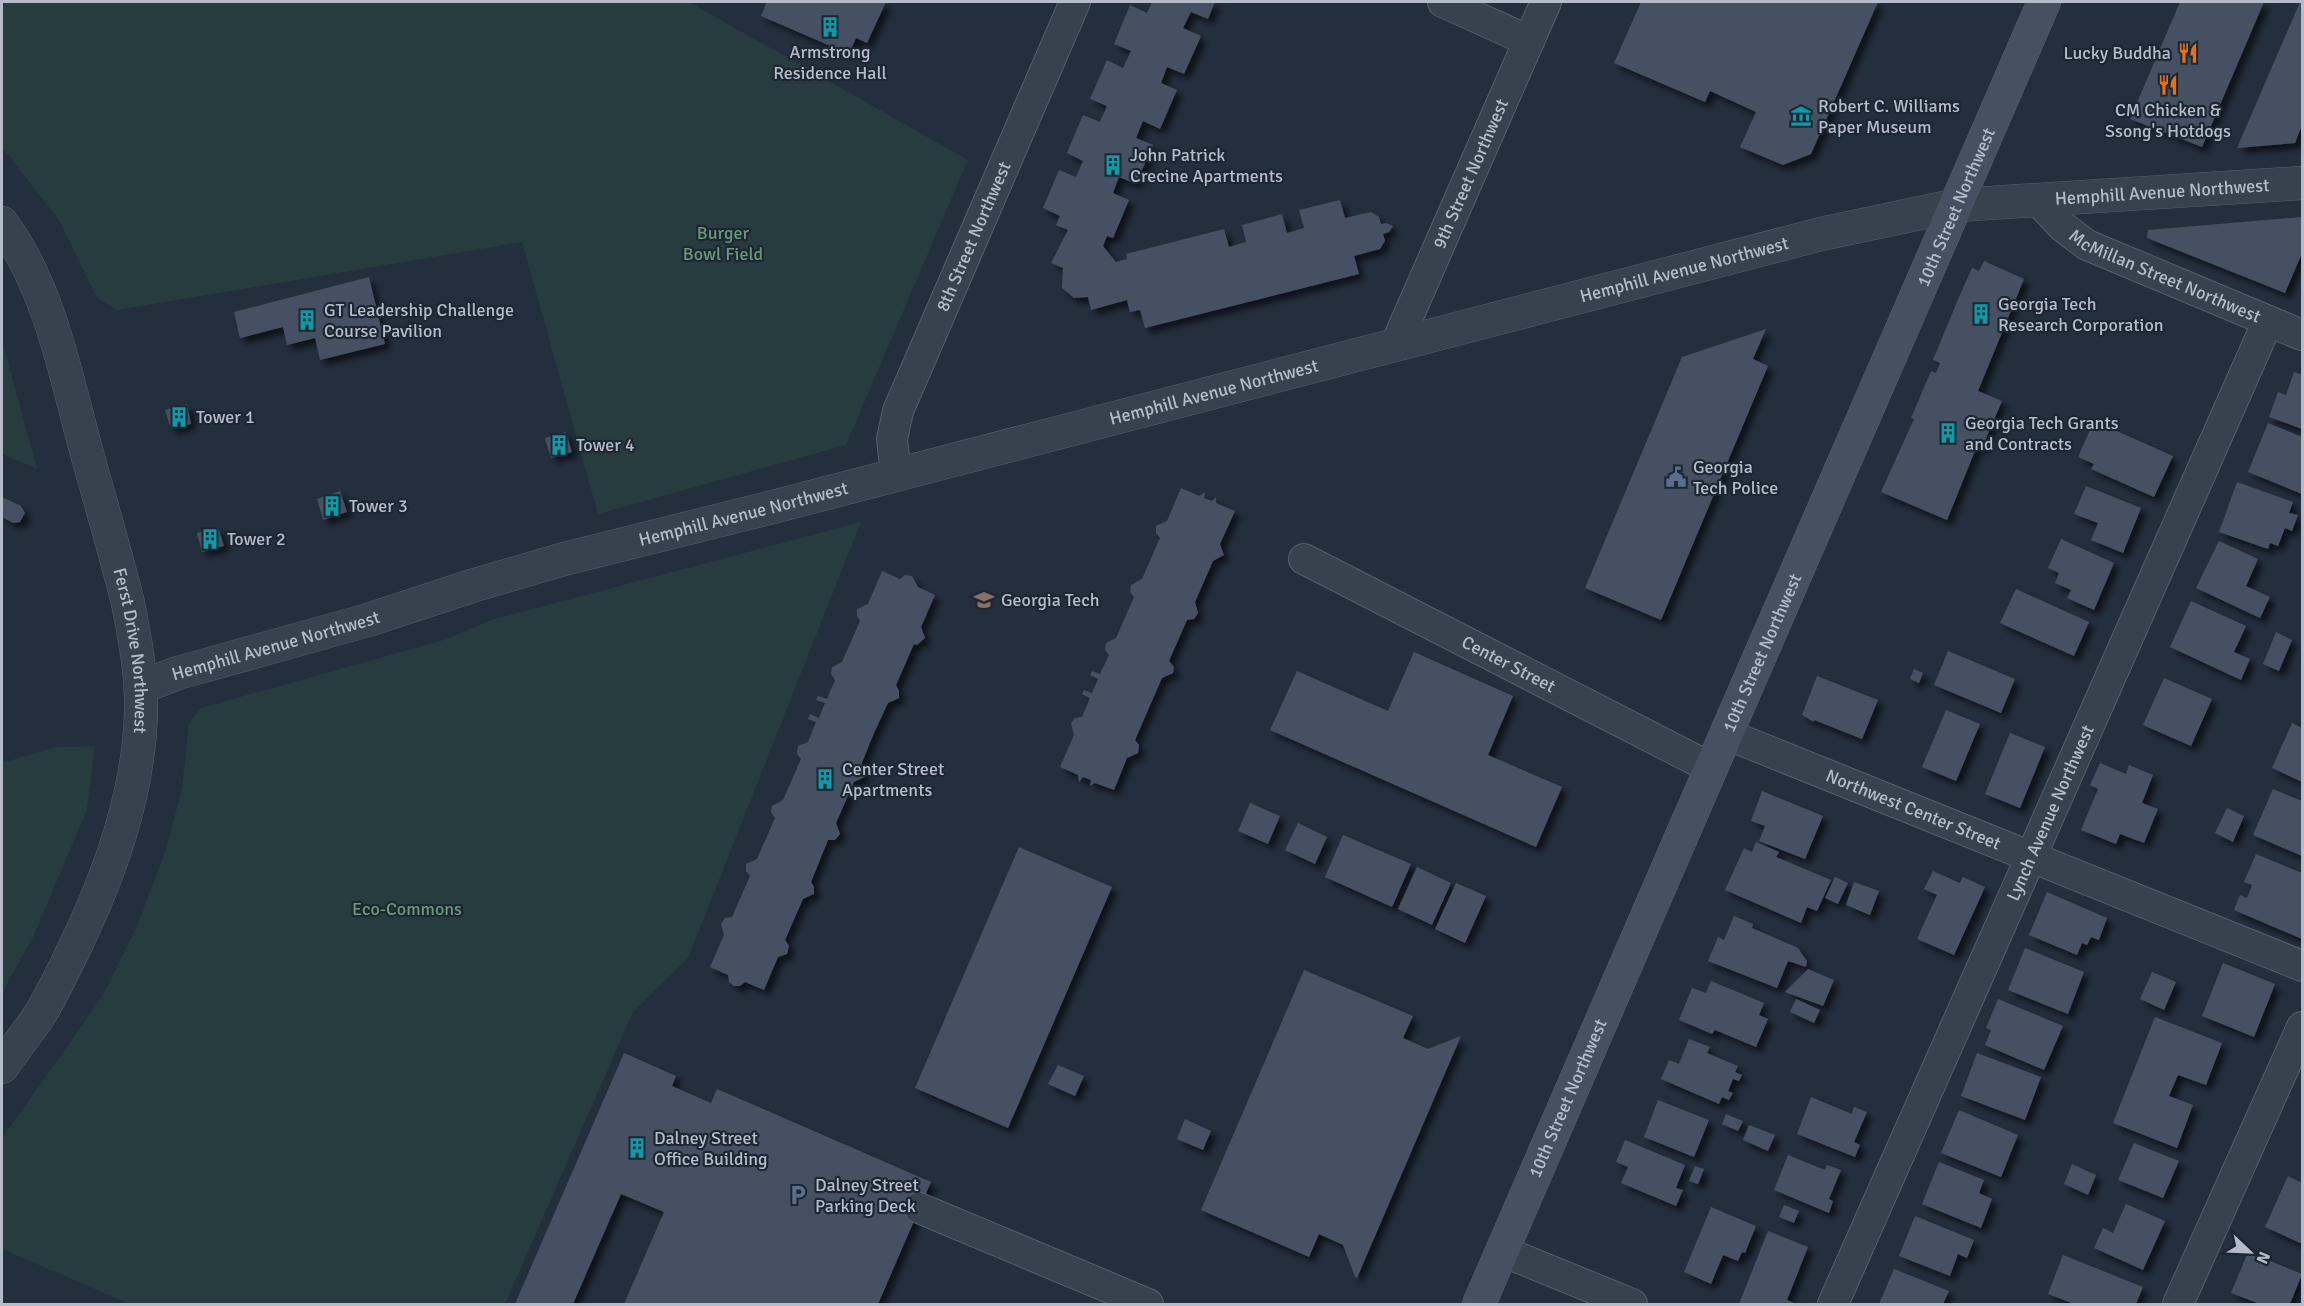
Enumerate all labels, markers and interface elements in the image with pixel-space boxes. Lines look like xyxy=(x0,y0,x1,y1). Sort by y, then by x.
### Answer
building icon: Armstrong Residence Hall xyxy=(818,15,842,39)
place label: Armstrong Residence Hall xyxy=(773,41,887,84)
restaurant icon: Lucky Buddha xyxy=(2176,41,2200,65)
place label: Lucky Buddha xyxy=(2064,42,2171,64)
restaurant icon: CM Chicken & Ssong's Hotdogs xyxy=(2156,73,2180,97)
street label: 9th Street Northwest xyxy=(1428,95,1513,252)
place label: Robert C. Williams Paper Museum xyxy=(1818,95,1960,138)
place label: CM Chicken & Ssong's Hotdogs xyxy=(2105,99,2231,142)
museum icon: Robert C. Williams Paper Museum xyxy=(1789,104,1813,128)
street label: 10th Street Northwest xyxy=(1912,124,2000,290)
place label: John Patrick Crecine Apartments xyxy=(1130,144,1283,187)
building icon: John Patrick Crecine Apartments xyxy=(1101,153,1125,177)
street label: 8th Street Northwest xyxy=(931,158,1016,315)
street label: Hemphill Avenue Northwest xyxy=(2054,174,2270,210)
park label: Burger Bowl Field xyxy=(683,222,763,265)
street label: McMillan Street Northwest xyxy=(2065,224,2264,328)
street label: Hemphill Avenue Northwest xyxy=(1577,232,1791,307)
place label: Georgia Tech Research Corporation xyxy=(1998,293,2164,336)
place label: GT Leadership Challenge Course Pavilion xyxy=(324,299,514,342)
building icon: Georgia Tech Research Corporation xyxy=(1969,302,1993,326)
building icon: GT Leadership Challenge Course Pavilion xyxy=(295,308,319,332)
street label: Hemphill Avenue Northwest xyxy=(1107,354,1321,430)
building icon: Tower 1 xyxy=(167,405,191,429)
place label: Tower 1 xyxy=(196,406,255,428)
place label: Georgia Tech Grants and Contracts xyxy=(1965,412,2119,455)
building icon: Georgia Tech Grants and Contracts xyxy=(1936,421,1960,445)
building icon: Tower 4 xyxy=(547,433,571,457)
place label: Tower 4 xyxy=(576,434,635,456)
place label: Georgia Tech Police xyxy=(1693,456,1778,499)
public building icon: Georgia Tech Police xyxy=(1664,465,1688,489)
street label: Hemphill Avenue Northwest xyxy=(636,477,850,551)
building icon: Tower 3 xyxy=(320,494,344,518)
place label: Tower 3 xyxy=(349,495,408,517)
building icon: Tower 2 xyxy=(198,527,222,551)
place label: Tower 2 xyxy=(227,528,286,550)
street label: Ferst Drive Northwest xyxy=(108,565,152,734)
street label: 10th Street Northwest xyxy=(1718,570,1806,736)
school or university icon: Georgia Tech xyxy=(972,588,996,612)
place label: Georgia Tech xyxy=(1001,589,1099,611)
street label: Hemphill Avenue Northwest xyxy=(169,606,382,685)
street label: Center Street xyxy=(1458,631,1559,697)
street label: Lynch Avenue Northwest xyxy=(2002,722,2099,904)
place label: Center Street Apartments xyxy=(842,758,944,801)
street label: Northwest Center Street xyxy=(1823,764,2004,855)
building icon: Center Street Apartments xyxy=(813,767,837,791)
park label: Eco-Commons xyxy=(352,898,462,920)
street label: 10th Street Northwest xyxy=(1524,1015,1612,1181)
place label: Dalney Street Office Building xyxy=(654,1127,768,1170)
building icon: Dalney Street Office Building xyxy=(625,1136,649,1160)
place label: Dalney Street Parking Deck xyxy=(815,1174,919,1217)
parking icon: Dalney Street Parking Deck xyxy=(786,1183,810,1207)
north arrow xyxy=(2220,1222,2280,1282)
text: N xyxy=(2252,1248,2274,1267)

